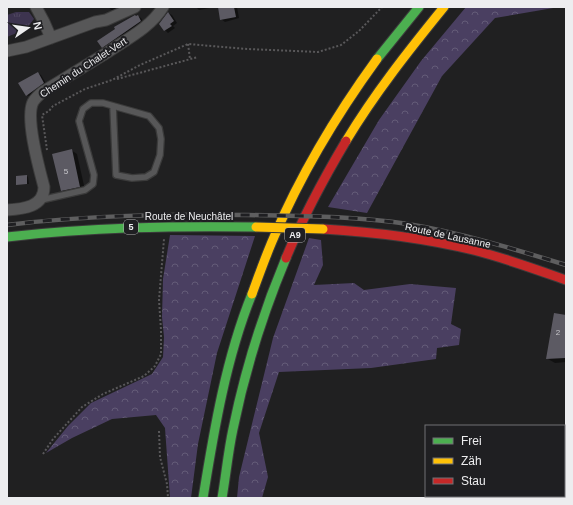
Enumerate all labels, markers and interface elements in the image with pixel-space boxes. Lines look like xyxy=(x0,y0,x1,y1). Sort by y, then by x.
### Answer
north arrow xyxy=(8,8,48,48)
text: N xyxy=(31,21,44,31)
street label: Chemin du Chalet-Vert xyxy=(38,35,129,100)
house number: 5 xyxy=(64,167,69,176)
street label: Route de Neuchâtel xyxy=(145,211,233,222)
road number: 5 xyxy=(124,220,138,234)
street label: Route de Lausanne xyxy=(404,221,492,250)
road number: A9 xyxy=(285,228,305,242)
house number: 2 xyxy=(556,328,561,337)
legend xyxy=(425,425,565,497)
text: Frei xyxy=(461,434,482,448)
text: Zäh xyxy=(461,454,482,468)
text: Stau xyxy=(461,474,486,488)

